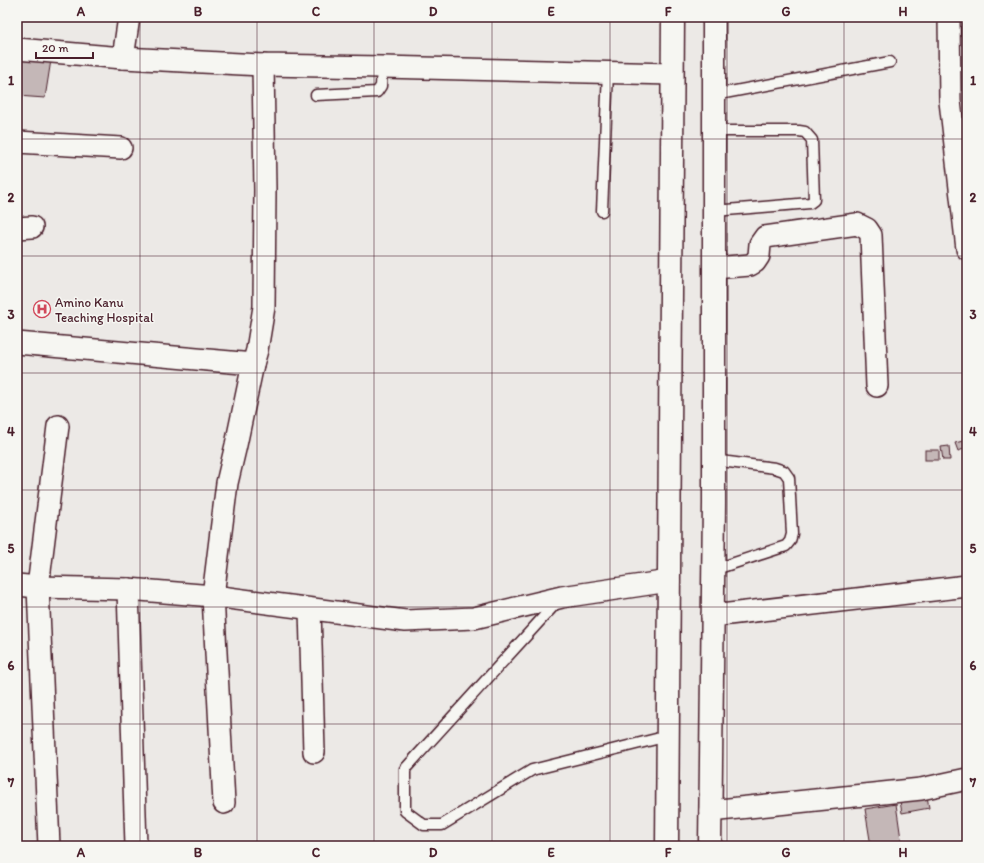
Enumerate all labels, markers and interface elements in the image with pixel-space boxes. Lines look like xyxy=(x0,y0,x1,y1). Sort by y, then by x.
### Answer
text: A xyxy=(76,4,86,19)
text: B xyxy=(194,4,203,19)
text: C xyxy=(312,4,321,19)
text: D xyxy=(429,4,438,19)
text: E xyxy=(547,4,555,19)
text: F xyxy=(665,4,672,19)
text: G xyxy=(782,4,791,19)
text: H xyxy=(899,4,908,19)
scale bar xyxy=(36,34,93,60)
text: 20 m xyxy=(42,41,69,55)
text: 1 xyxy=(8,73,14,88)
text: 1 xyxy=(970,73,976,88)
text: 2 xyxy=(8,190,15,205)
text: 2 xyxy=(970,190,977,205)
place label: Amino Kanu Teaching Hospital xyxy=(55,295,154,325)
hospital icon: Amino Kanu Teaching Hospital xyxy=(32,299,52,319)
text: 3 xyxy=(7,307,15,322)
text: 3 xyxy=(969,307,977,322)
text: 4 xyxy=(7,424,15,439)
text: 4 xyxy=(969,424,977,439)
text: 5 xyxy=(8,541,15,556)
text: 5 xyxy=(970,541,977,556)
text: 6 xyxy=(8,658,15,673)
text: 6 xyxy=(970,658,977,673)
text: 7 xyxy=(7,775,15,790)
text: 7 xyxy=(969,775,977,790)
text: A xyxy=(76,845,86,860)
text: B xyxy=(194,845,203,860)
text: C xyxy=(312,845,321,860)
text: D xyxy=(429,845,438,860)
text: E xyxy=(547,845,555,860)
text: F xyxy=(665,845,672,860)
text: G xyxy=(782,845,791,860)
text: H xyxy=(899,845,908,860)

